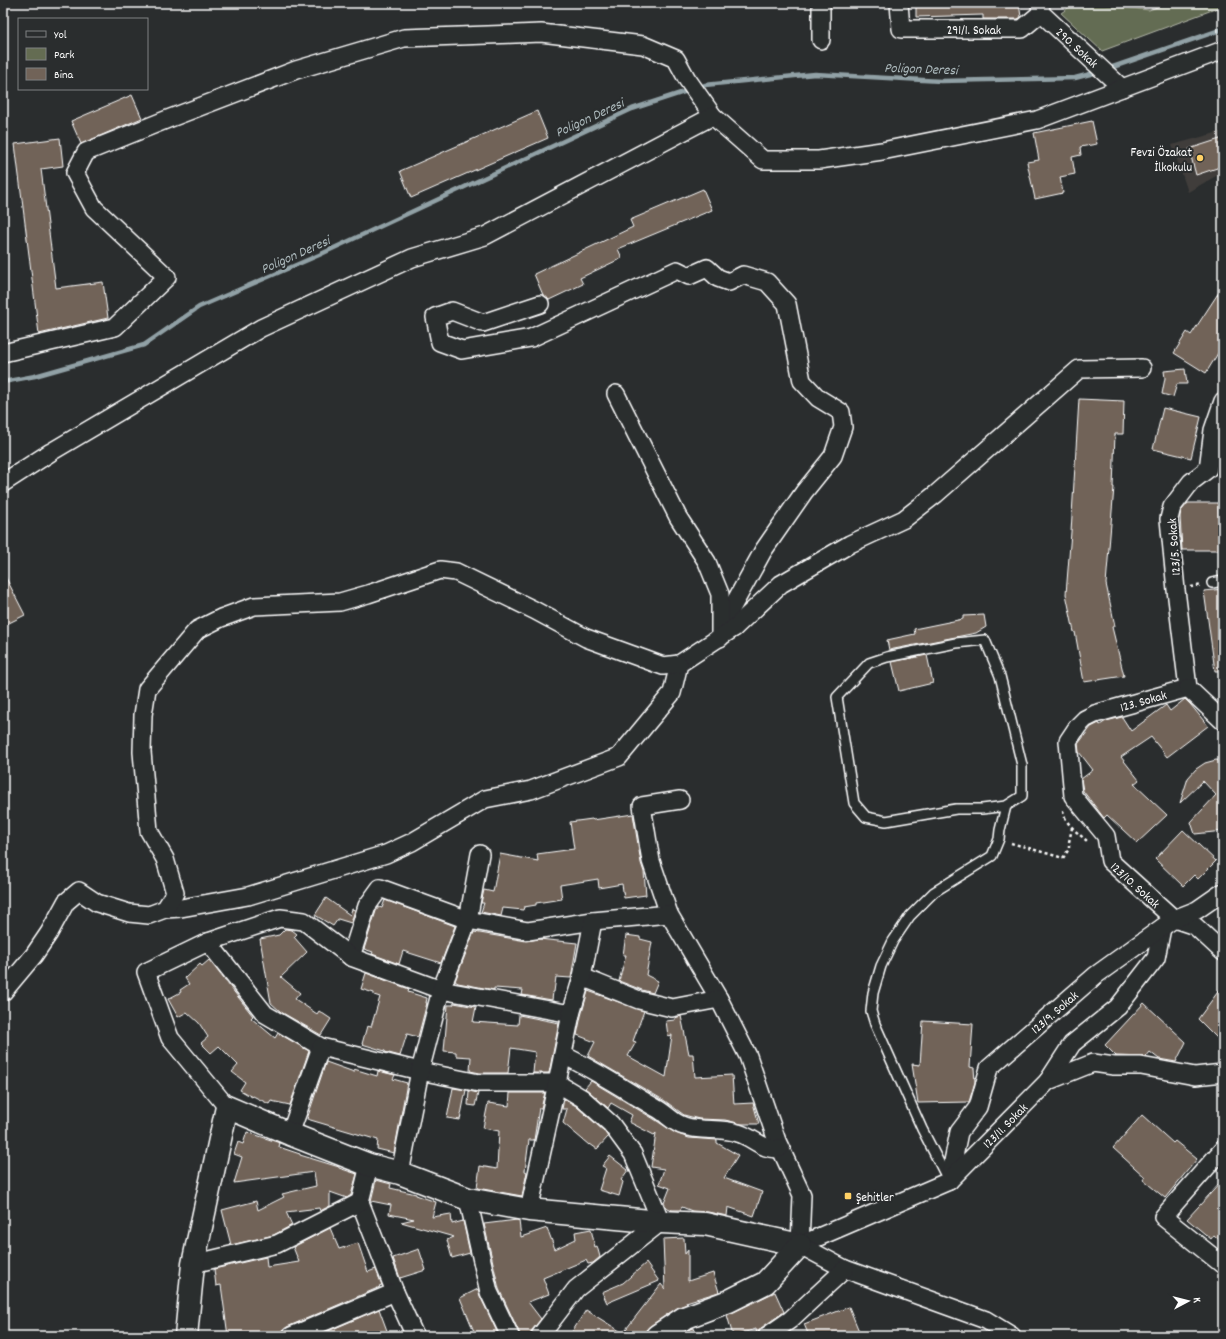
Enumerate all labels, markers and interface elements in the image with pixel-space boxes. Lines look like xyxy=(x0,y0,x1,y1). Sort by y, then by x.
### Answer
legend xyxy=(18,18,148,90)
street label: 291/1. Sokak xyxy=(947,22,1001,41)
street label: 290. Sokak xyxy=(1050,24,1102,73)
text: Yol xyxy=(54,27,67,44)
text: Park xyxy=(54,47,75,64)
water label: Poligon Deresi xyxy=(884,59,961,81)
text: Bina xyxy=(54,67,73,84)
water label: Poligon Deresi xyxy=(552,93,630,143)
place label: Fevzi Özakat İlkokulu xyxy=(1130,144,1192,178)
marker: Fevzi Özakat İlkokulu xyxy=(1195,153,1205,163)
water label: Poligon Deresi xyxy=(258,231,336,280)
street label: 123/5. Sokak xyxy=(1164,518,1187,576)
street label: 123. Sokak xyxy=(1118,687,1169,718)
street label: 123/10. Sokak xyxy=(1105,859,1163,914)
street label: 123/9. Sokak xyxy=(1028,987,1084,1039)
street label: 123/11. Sokak xyxy=(979,1100,1033,1154)
place label: Şehitler xyxy=(856,1189,894,1208)
marker: Şehitler xyxy=(843,1191,853,1201)
north arrow xyxy=(1168,1281,1208,1321)
text: K xyxy=(1188,1297,1204,1304)

